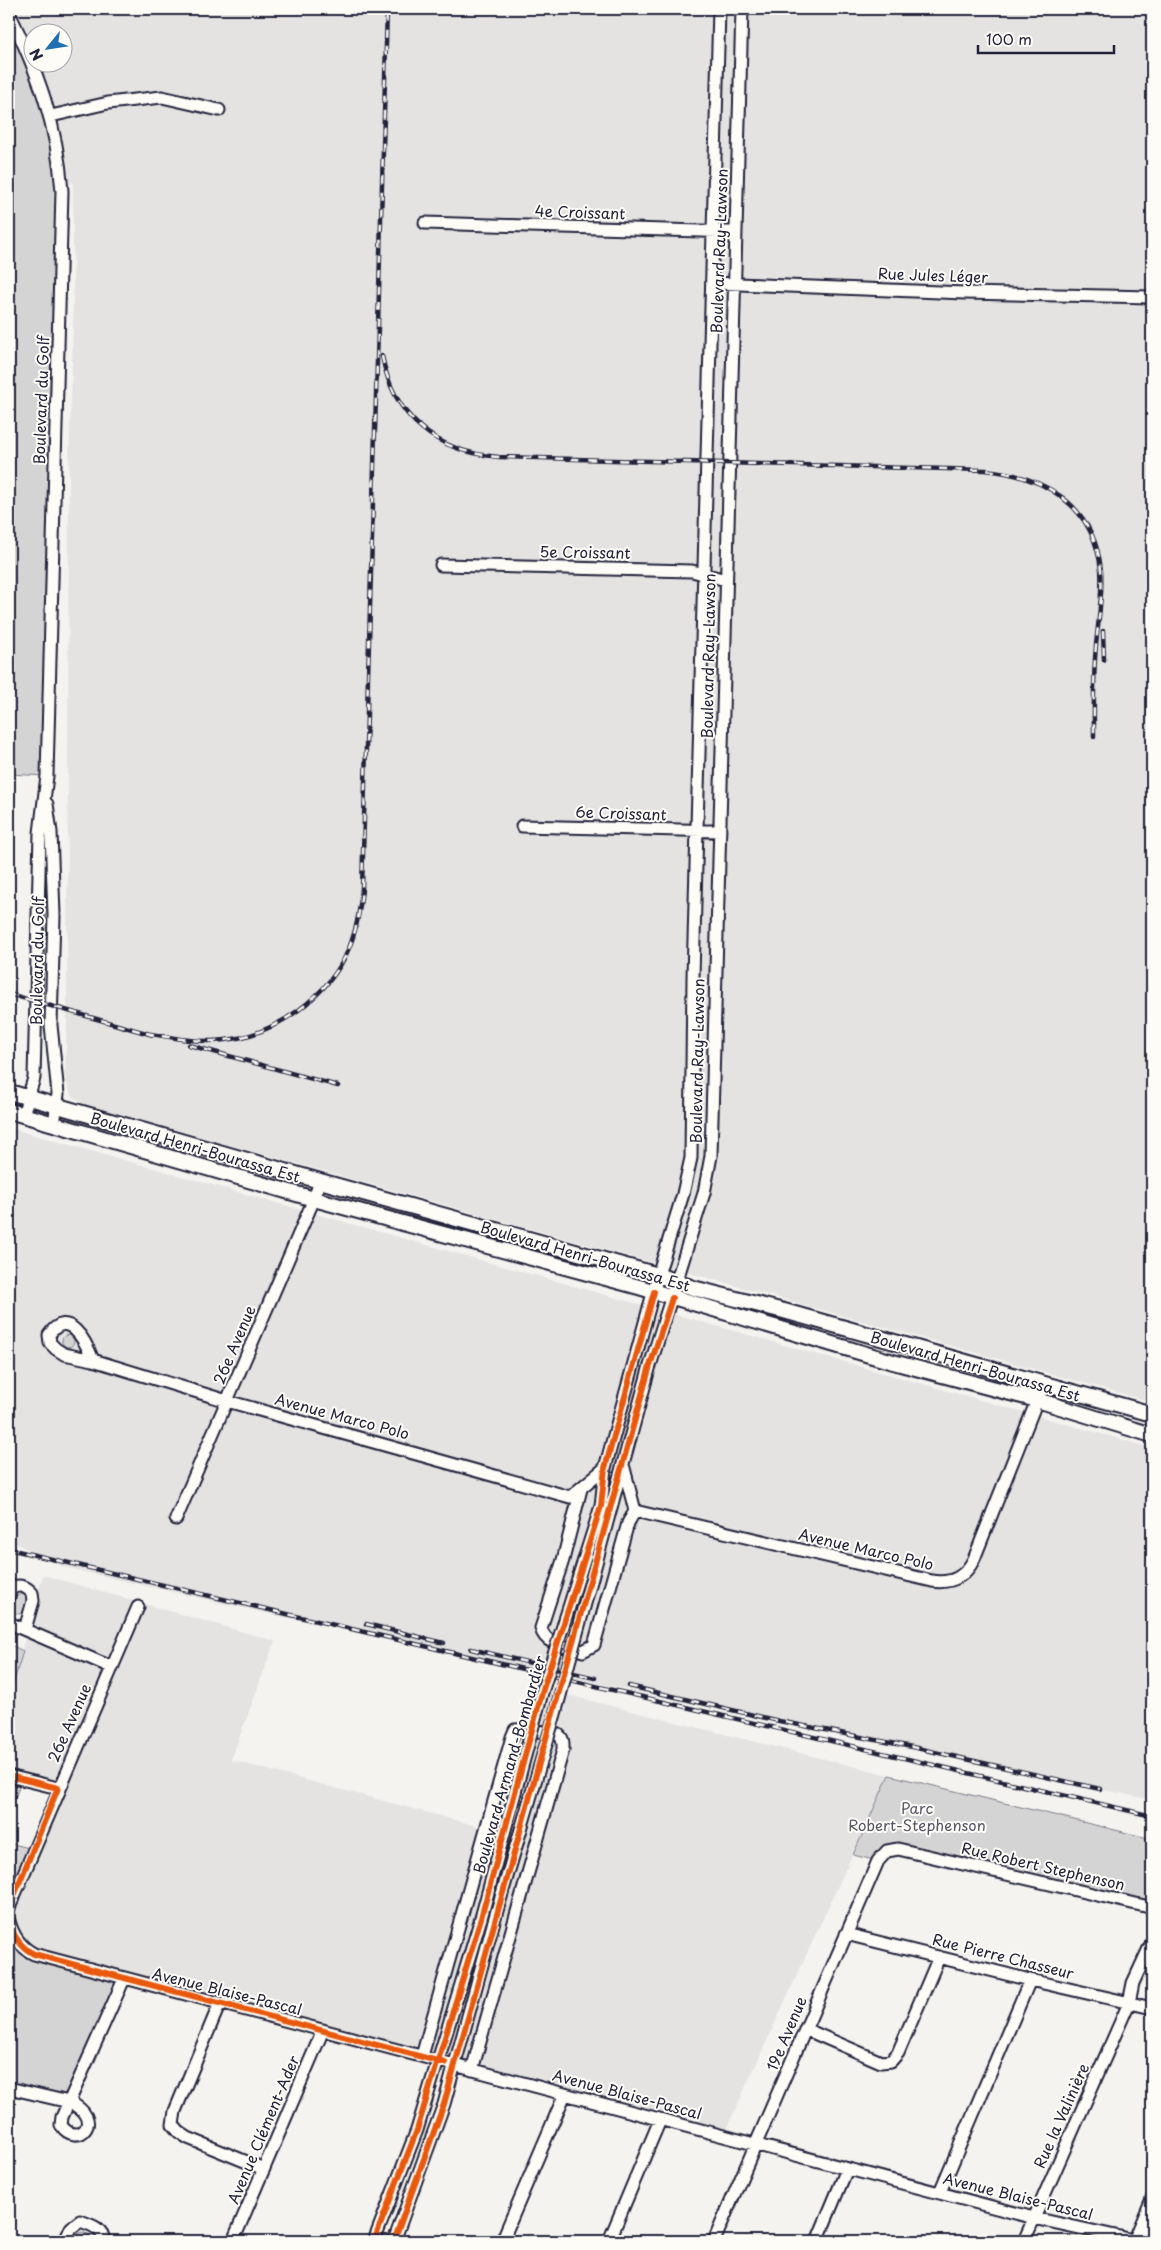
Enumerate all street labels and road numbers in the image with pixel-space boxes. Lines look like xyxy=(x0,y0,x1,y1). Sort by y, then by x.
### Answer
street label: Boulevard Ray-Lawson xyxy=(704,168,733,334)
street label: 4e Croissant xyxy=(534,198,626,225)
street label: Rue Jules Léger xyxy=(877,261,989,288)
street label: Boulevard du Golf xyxy=(27,334,54,465)
street label: 5e Croissant xyxy=(539,539,631,564)
street label: Boulevard Ray-Lawson xyxy=(695,573,720,739)
street label: 6e Croissant xyxy=(575,799,667,826)
street label: Boulevard du Golf xyxy=(24,895,49,1026)
street label: Boulevard Ray-Lawson xyxy=(684,978,709,1144)
street label: Boulevard Henri-Bourassa Est xyxy=(88,1106,303,1188)
street label: Boulevard Henri-Bourassa Est xyxy=(478,1215,693,1297)
street label: 26e Avenue xyxy=(207,1301,261,1387)
street label: Boulevard Henri-Bourassa Est xyxy=(868,1325,1083,1407)
street label: Avenue Marco Polo xyxy=(273,1387,412,1445)
street label: Avenue Marco Polo xyxy=(797,1522,936,1575)
street label: Boulevard Armand-Bombardier xyxy=(466,1653,551,1876)
street label: 26e Avenue xyxy=(41,1680,96,1765)
street label: Rue Robert Stephenson xyxy=(959,1836,1127,1896)
street label: Rue Pierre Chasseur xyxy=(930,1927,1076,1984)
street label: Avenue Blaise-Pascal xyxy=(150,1961,305,2020)
street label: 19e Avenue xyxy=(760,1992,812,2074)
street label: Avenue Clément-Ader xyxy=(221,2051,304,2207)
street label: Rue la Valinière xyxy=(1027,2059,1094,2172)
street label: Avenue Blaise-Pascal xyxy=(550,2063,705,2125)
street label: Avenue Blaise-Pascal xyxy=(941,2166,1096,2225)

